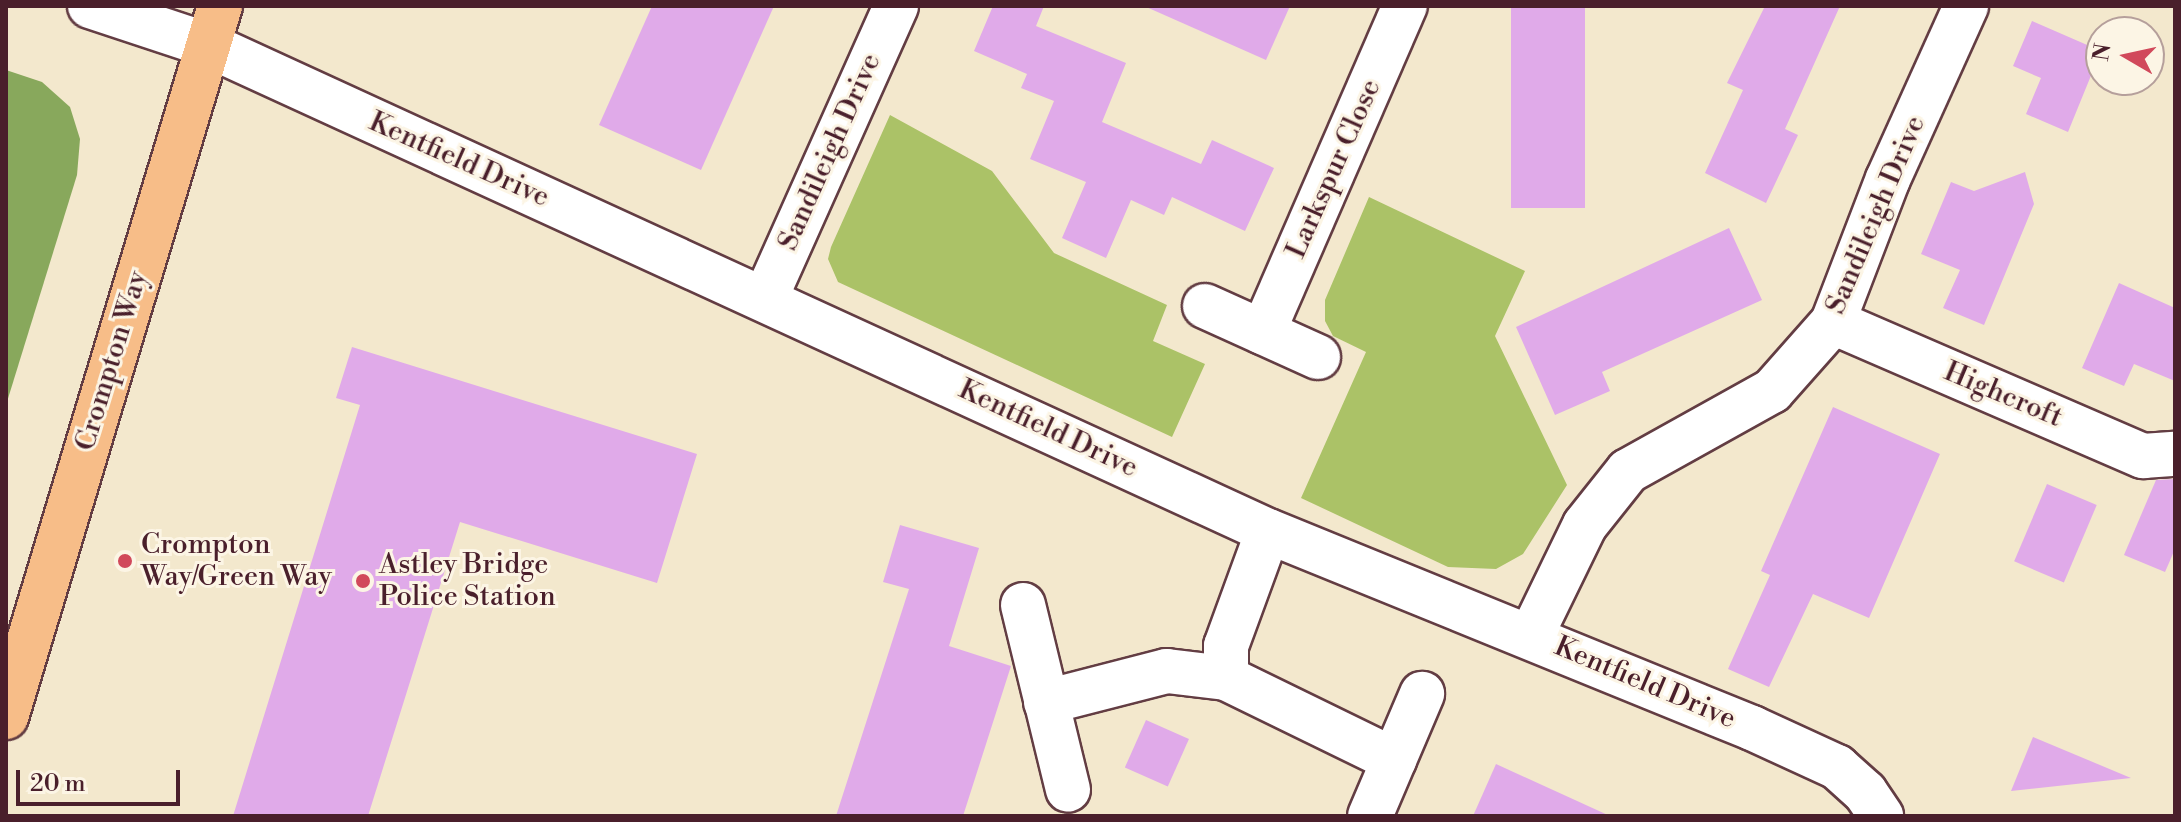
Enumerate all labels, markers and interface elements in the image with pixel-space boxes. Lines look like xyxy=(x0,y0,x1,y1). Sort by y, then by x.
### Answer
north arrow xyxy=(2085,16,2165,96)
text: N xyxy=(2088,42,2117,63)
street label: Sandileigh Drive xyxy=(772,48,888,256)
street label: Larkspur Close xyxy=(1280,74,1388,264)
street label: Kentfield Drive xyxy=(364,105,554,215)
street label: Sandileigh Drive xyxy=(1819,111,1933,319)
street label: Crompton Way xyxy=(69,267,155,455)
street label: Highcroft xyxy=(1939,355,2067,435)
street label: Kentfield Drive xyxy=(953,373,1143,485)
place label: Crompton Way/Green Way xyxy=(141,528,332,594)
place label: Astley Bridge Police Station xyxy=(379,548,556,614)
marker: Crompton Way/Green Way xyxy=(116,552,134,570)
marker: Astley Bridge Police Station xyxy=(354,572,372,590)
street label: Kentfield Drive xyxy=(1549,630,1741,736)
scale bar xyxy=(20,754,184,804)
text: 20 m xyxy=(30,769,86,799)

